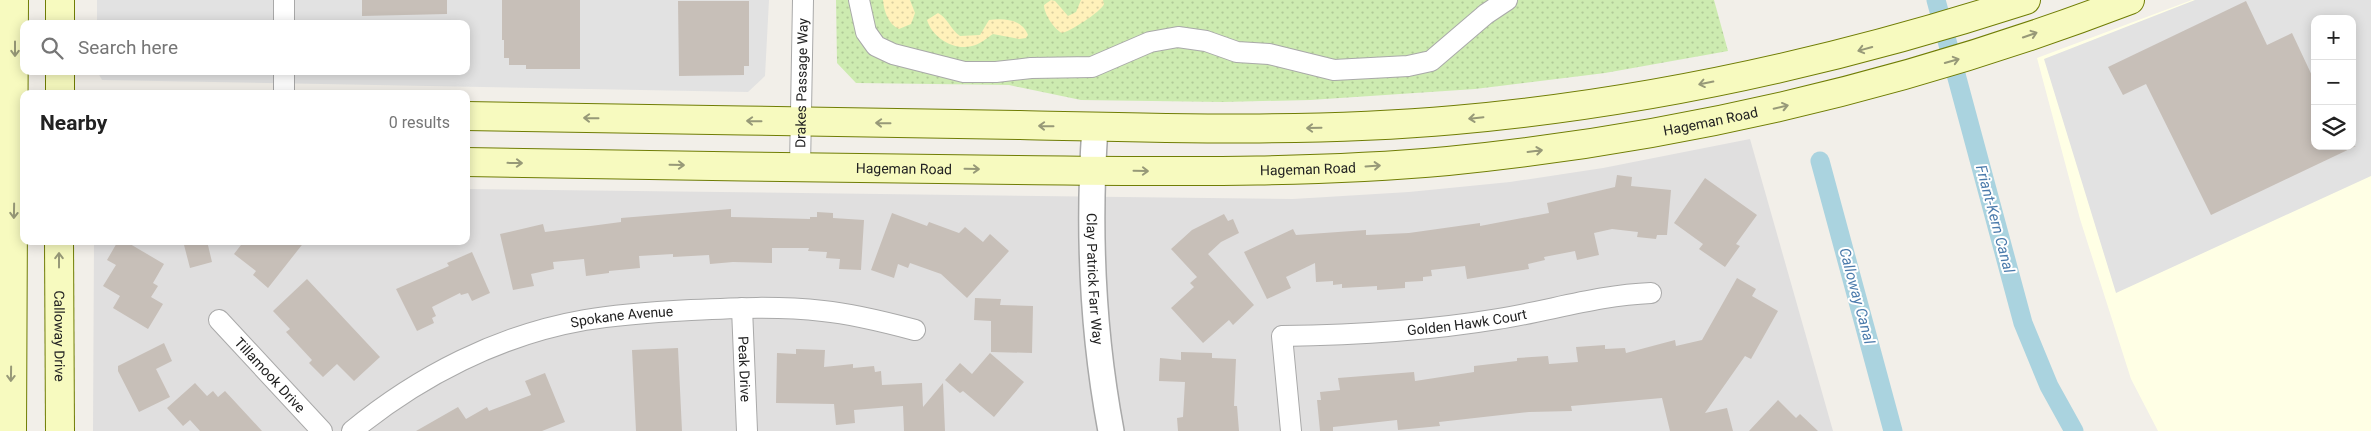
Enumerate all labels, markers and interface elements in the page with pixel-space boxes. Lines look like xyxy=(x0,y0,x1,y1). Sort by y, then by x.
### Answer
map controls xyxy=(2311,15,2356,150)
button: + xyxy=(2311,15,2356,60)
street label: Drakes Passage Way xyxy=(792,17,811,148)
search box xyxy=(20,20,470,75)
one-way arrow xyxy=(2022,30,2037,39)
icon: search xyxy=(38,34,66,62)
text: Search here xyxy=(78,36,178,59)
one-way arrow xyxy=(10,40,20,56)
one-way arrow xyxy=(1857,44,1873,54)
one-way arrow xyxy=(1944,55,1960,65)
button: − xyxy=(2311,60,2356,105)
one-way arrow xyxy=(1698,79,1714,88)
one-way arrow xyxy=(1772,102,1788,111)
street label: Hageman Road xyxy=(1662,104,1759,139)
button: layers xyxy=(2311,105,2356,150)
text: Nearby xyxy=(40,111,107,135)
text: 0 results xyxy=(389,113,450,132)
one-way arrow xyxy=(1468,113,1484,123)
one-way arrow xyxy=(584,114,600,123)
one-way arrow xyxy=(746,116,762,126)
one-way arrow xyxy=(876,118,892,128)
one-way arrow xyxy=(1038,121,1054,131)
one-way arrow xyxy=(1306,123,1322,132)
one-way arrow xyxy=(1526,146,1542,156)
one-way arrow xyxy=(506,158,523,168)
street label: Hageman Road xyxy=(1260,159,1356,178)
one-way arrow xyxy=(669,160,685,170)
street label: Hageman Road xyxy=(856,160,952,177)
one-way arrow xyxy=(1365,162,1381,171)
water label: Friant-Kern Canal xyxy=(1972,163,2018,275)
one-way arrow xyxy=(963,164,979,174)
one-way arrow xyxy=(1132,166,1148,176)
one-way arrow xyxy=(9,202,19,219)
street label: Clay Patrick Farr Way xyxy=(1084,213,1106,346)
water label: Calloway Canal xyxy=(1836,246,1879,347)
one-way arrow xyxy=(54,252,64,268)
street label: Calloway Drive xyxy=(51,290,68,382)
street label: Spokane Avenue xyxy=(569,303,674,331)
street label: Golden Hawk Court xyxy=(1406,306,1529,338)
street label: Tillamook Drive xyxy=(231,334,309,416)
street label: Peak Drive xyxy=(735,336,754,402)
one-way arrow xyxy=(7,365,16,381)

